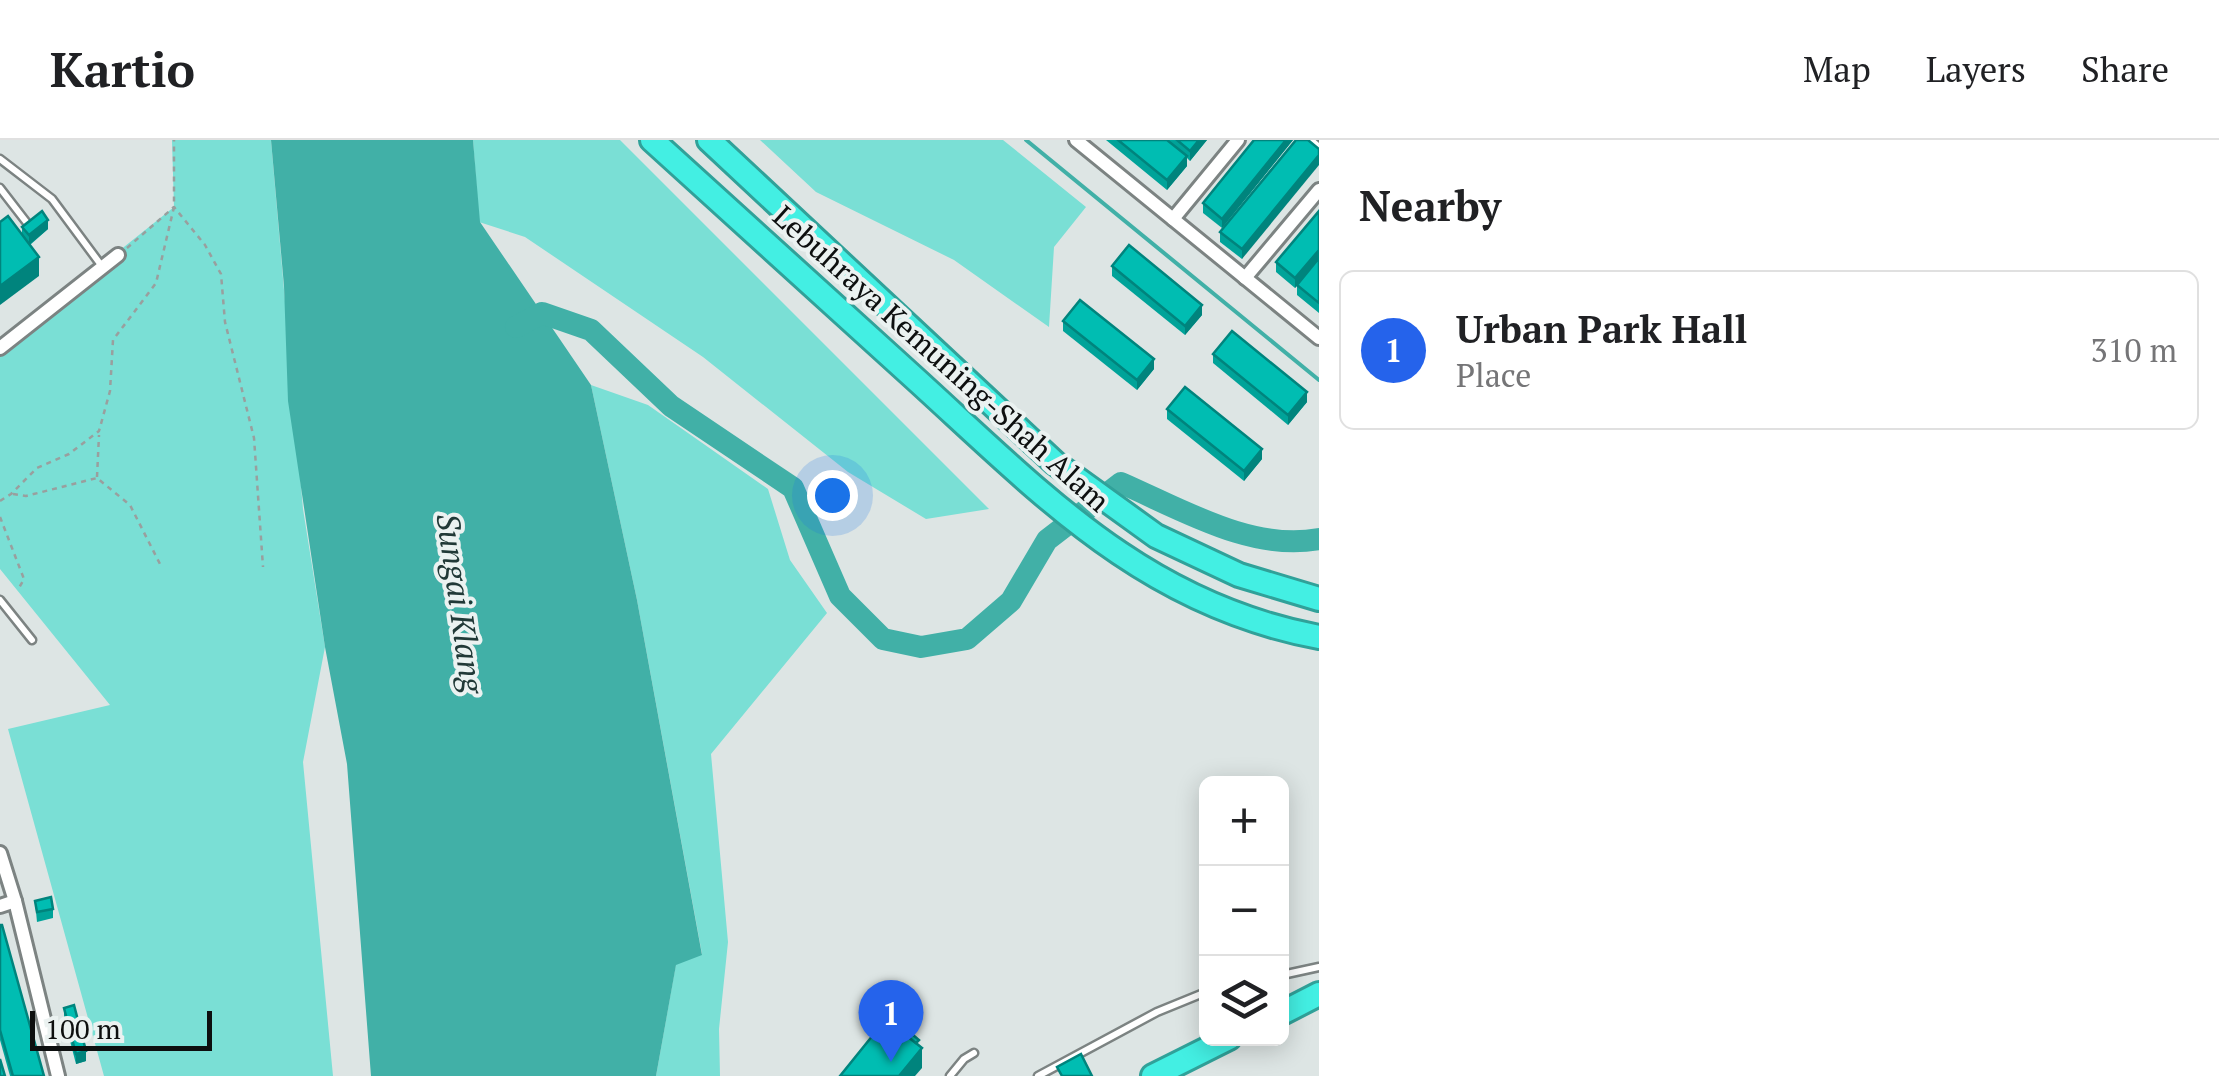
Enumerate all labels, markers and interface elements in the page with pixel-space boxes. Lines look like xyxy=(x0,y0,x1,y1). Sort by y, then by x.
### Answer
text: Kartio xyxy=(50,37,195,101)
text: Map xyxy=(1803,46,1871,92)
text: Layers xyxy=(1926,46,2026,92)
text: Share xyxy=(2081,46,2169,92)
text: Nearby xyxy=(1359,177,1501,233)
street label: Lebuhraya Kemuning-Shah Alam xyxy=(765,196,1119,520)
text: Urban Park Hall xyxy=(1456,304,1747,354)
text: 1 xyxy=(1384,329,1403,371)
text: 310 m xyxy=(2090,329,2177,371)
text: Place xyxy=(1456,354,1531,396)
your location xyxy=(807,470,858,521)
water label: Sungai Klang xyxy=(428,510,495,698)
map controls xyxy=(1199,776,1289,1046)
button: + xyxy=(1199,776,1289,866)
button: − xyxy=(1199,866,1289,956)
button: layers xyxy=(1199,956,1289,1046)
pin: 1 xyxy=(858,980,924,1062)
scale bar xyxy=(30,1006,212,1050)
text: 100 m xyxy=(45,1010,121,1047)

